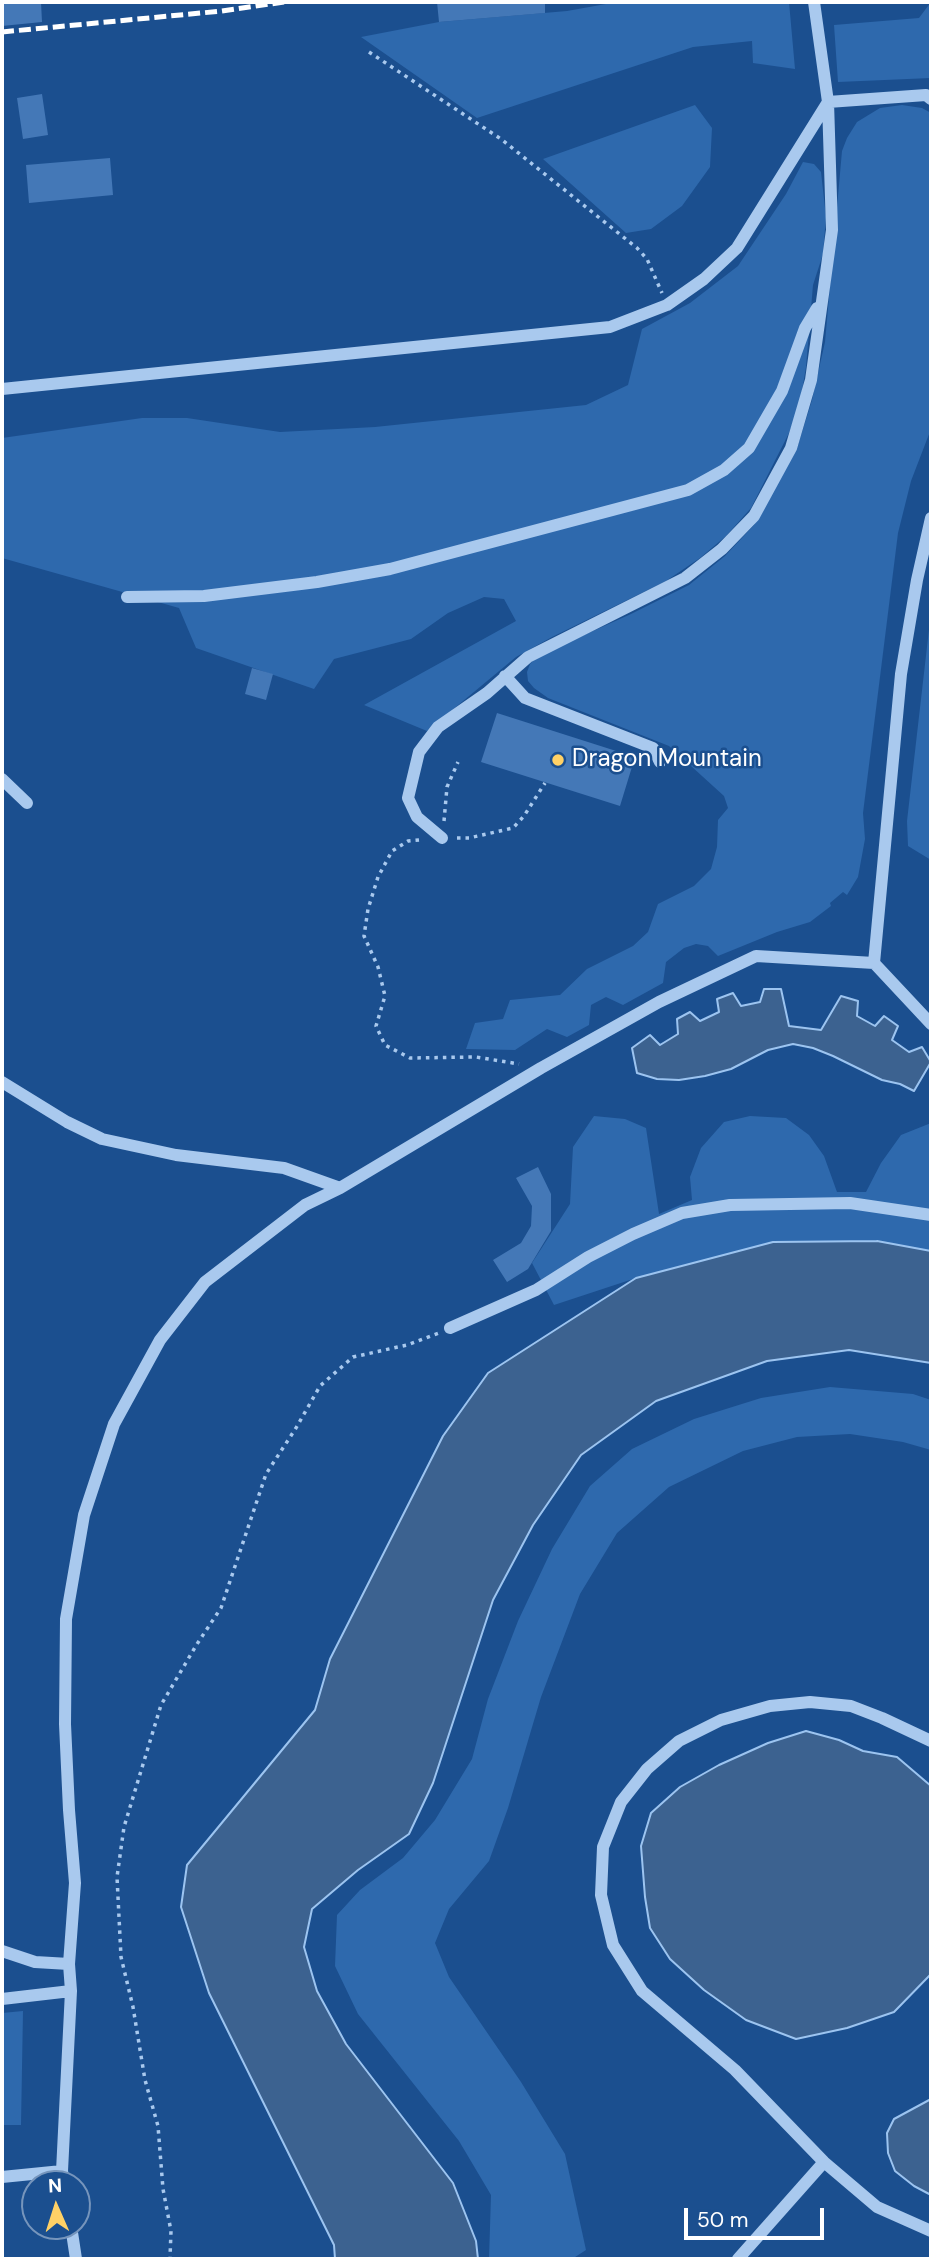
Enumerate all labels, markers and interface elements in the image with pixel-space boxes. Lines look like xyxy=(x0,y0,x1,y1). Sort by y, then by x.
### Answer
place label: Dragon Mountain xyxy=(572,746,762,774)
marker: Dragon Mountain xyxy=(550,752,566,768)
north arrow xyxy=(21,2170,91,2240)
text: N xyxy=(47,2173,63,2198)
scale bar xyxy=(688,2194,828,2238)
text: 50 m xyxy=(697,2206,748,2234)

